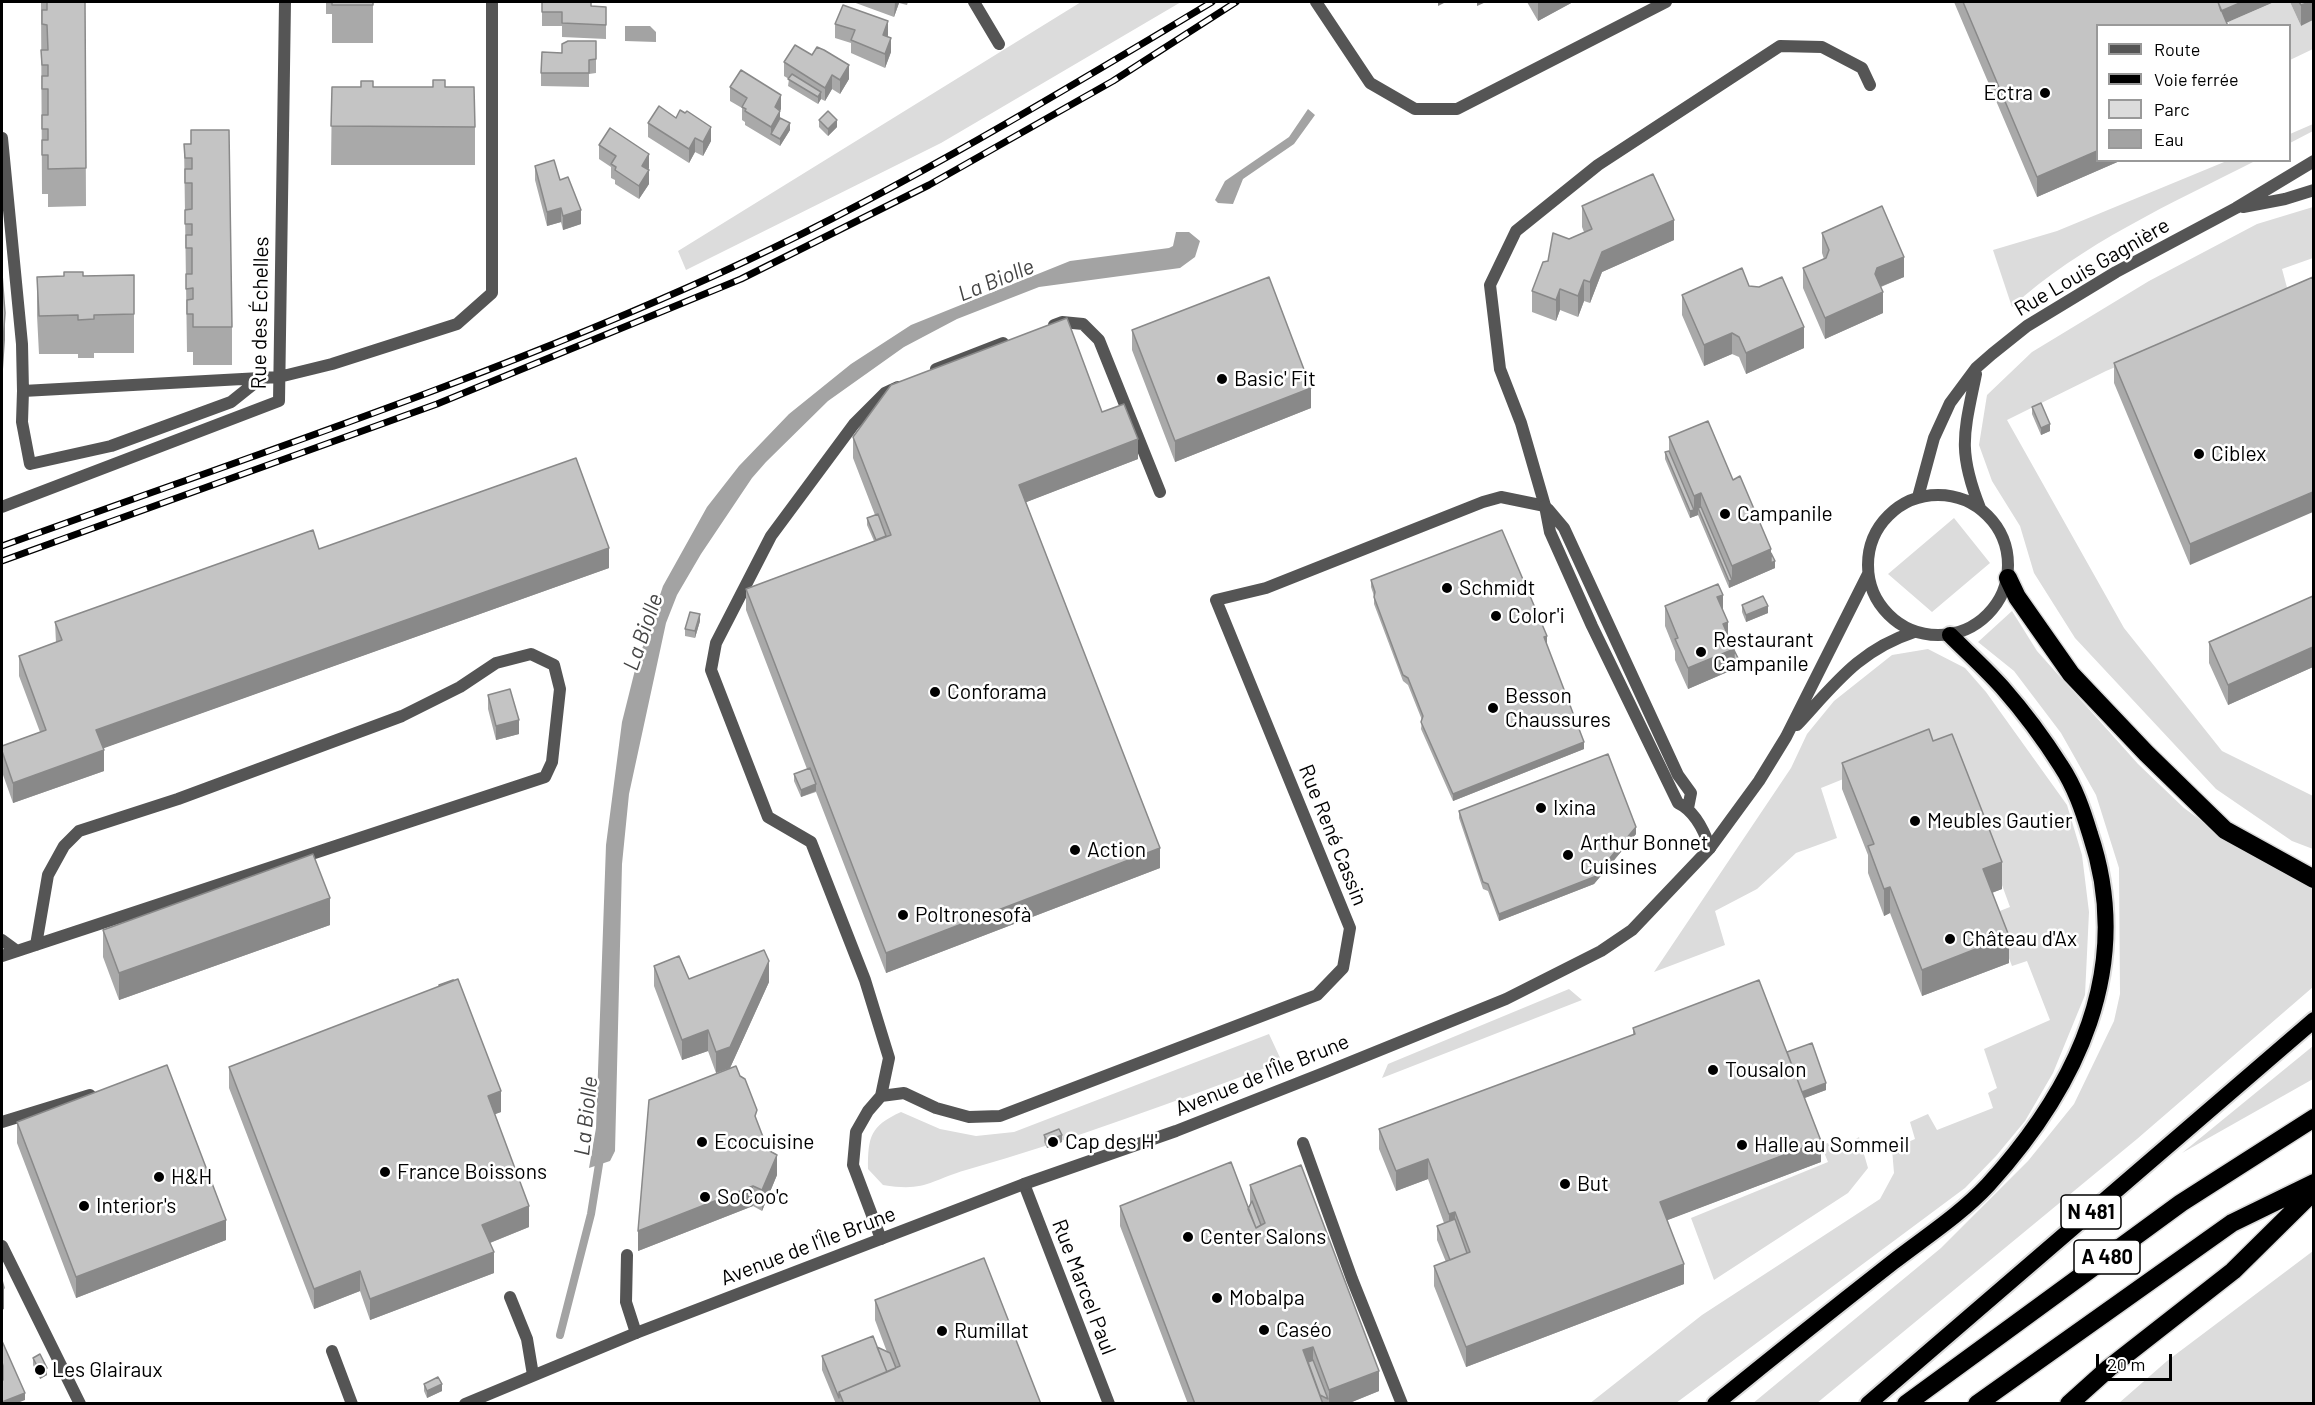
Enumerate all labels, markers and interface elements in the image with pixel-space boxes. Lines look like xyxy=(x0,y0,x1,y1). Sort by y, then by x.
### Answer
legend xyxy=(2096,24,2291,162)
text: Route xyxy=(2154,38,2200,60)
text: Voie ferrée xyxy=(2154,68,2239,90)
place label: Ectra xyxy=(1983,80,2033,106)
marker: Ectra xyxy=(2038,86,2052,100)
text: Parc xyxy=(2154,98,2190,120)
text: Eau xyxy=(2154,128,2184,150)
street label: Rue Louis Gagnière xyxy=(2010,212,2174,322)
street label: Rue des Échelles xyxy=(246,236,274,390)
water label: La Biolle xyxy=(954,253,1038,307)
place label: Basic' Fit xyxy=(1234,366,1316,392)
marker: Basic' Fit xyxy=(1215,372,1229,386)
place label: Ciblex xyxy=(2211,441,2266,467)
marker: Ciblex xyxy=(2192,447,2206,461)
place label: Campanile xyxy=(1737,501,1833,527)
marker: Campanile xyxy=(1718,507,1732,521)
place label: Schmidt xyxy=(1459,575,1535,601)
marker: Schmidt xyxy=(1440,581,1454,595)
water label: La Biolle xyxy=(618,590,668,674)
place label: Color'i xyxy=(1508,603,1565,629)
marker: Color'i xyxy=(1489,609,1503,623)
place label: Restaurant Campanile xyxy=(1713,627,1814,677)
marker: Restaurant Campanile xyxy=(1694,645,1708,659)
place label: Conforama xyxy=(947,679,1047,705)
place label: Besson Chaussures xyxy=(1505,683,1611,733)
marker: Conforama xyxy=(928,685,942,699)
marker: Besson Chaussures xyxy=(1486,701,1500,715)
street label: Rue René Cassin xyxy=(1293,761,1373,909)
place label: Ixina xyxy=(1553,795,1596,821)
marker: Ixina xyxy=(1534,801,1548,815)
place label: Meubles Gautier xyxy=(1927,808,2073,834)
marker: Meubles Gautier xyxy=(1908,814,1922,828)
place label: Arthur Bonnet Cuisines xyxy=(1580,830,1709,880)
place label: Action xyxy=(1087,837,1146,863)
marker: Action xyxy=(1068,843,1082,857)
marker: Arthur Bonnet Cuisines xyxy=(1561,848,1575,862)
place label: Poltronesofà xyxy=(915,902,1031,928)
marker: Poltronesofà xyxy=(896,908,910,922)
place label: Château d'Ax xyxy=(1962,926,2077,952)
marker: Château d'Ax xyxy=(1943,932,1957,946)
street label: Avenue de l'Île Brune xyxy=(1171,1029,1353,1121)
place label: Tousalon xyxy=(1725,1057,1807,1083)
marker: Tousalon xyxy=(1706,1063,1720,1077)
water label: La Biolle xyxy=(569,1075,603,1157)
place label: Ecocuisine xyxy=(714,1129,814,1155)
place label: Cap des H' xyxy=(1065,1129,1157,1155)
place label: Halle au Sommeil xyxy=(1754,1132,1909,1158)
marker: Ecocuisine xyxy=(695,1135,709,1149)
marker: Cap des H' xyxy=(1046,1135,1060,1149)
marker: Halle au Sommeil xyxy=(1735,1138,1749,1152)
place label: France Boissons xyxy=(397,1159,547,1185)
place label: H&H xyxy=(171,1164,212,1190)
marker: France Boissons xyxy=(378,1165,392,1179)
marker: H&H xyxy=(152,1170,166,1184)
place label: But xyxy=(1577,1171,1609,1197)
marker: But xyxy=(1558,1177,1572,1191)
place label: SoCoo'c xyxy=(717,1184,789,1210)
marker: SoCoo'c xyxy=(698,1190,712,1204)
place label: Interior's xyxy=(96,1193,176,1219)
road number: N 481 xyxy=(2061,1195,2121,1229)
marker: Interior's xyxy=(77,1199,91,1213)
street label: Avenue de l'Île Brune xyxy=(717,1201,899,1291)
street label: Rue Marcel Paul xyxy=(1047,1216,1121,1358)
place label: Center Salons xyxy=(1200,1224,1326,1250)
marker: Center Salons xyxy=(1181,1230,1195,1244)
road number: A 480 xyxy=(2074,1240,2140,1274)
place label: Mobalpa xyxy=(1229,1285,1305,1311)
marker: Mobalpa xyxy=(1210,1291,1224,1305)
place label: Caséo xyxy=(1276,1317,1332,1343)
place label: Rumillat xyxy=(954,1318,1029,1344)
marker: Caséo xyxy=(1257,1323,1271,1337)
marker: Rumillat xyxy=(935,1324,949,1338)
scale bar xyxy=(2099,1342,2176,1380)
text: 20 m xyxy=(2107,1353,2145,1375)
place label: Les Glairaux xyxy=(52,1357,163,1383)
marker: Les Glairaux xyxy=(33,1363,47,1377)

